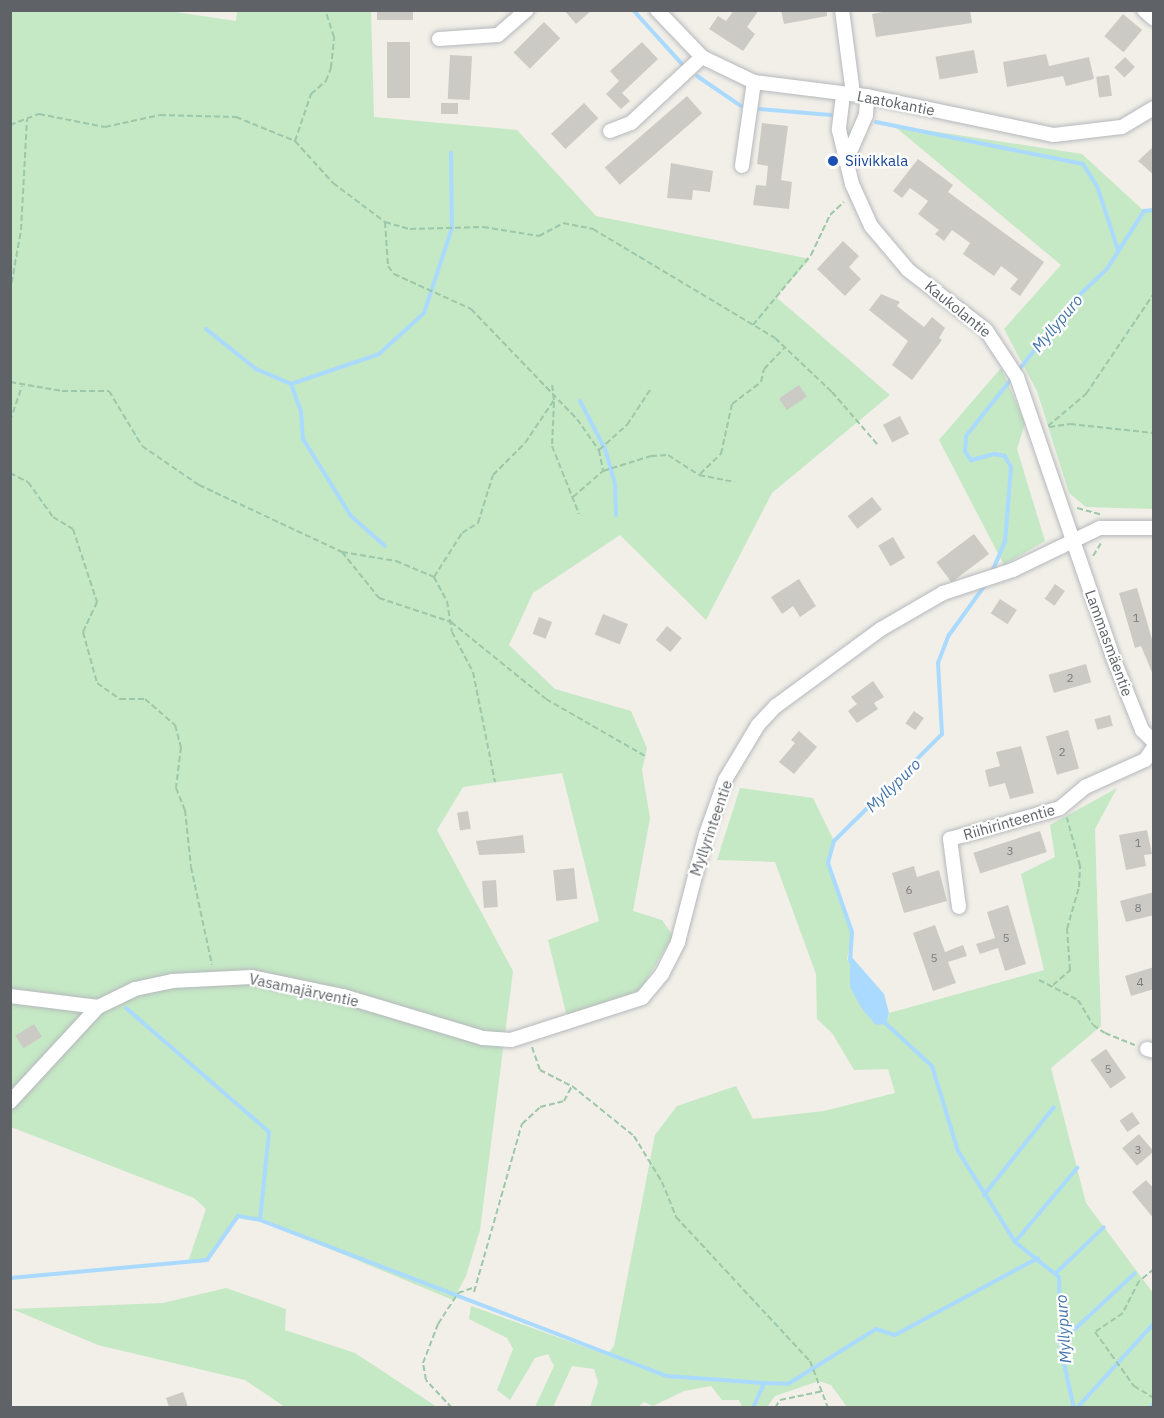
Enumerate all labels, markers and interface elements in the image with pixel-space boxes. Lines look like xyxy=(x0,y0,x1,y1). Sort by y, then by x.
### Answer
street label: Laatokantie xyxy=(856,87,936,119)
place label: Siivikkala xyxy=(845,152,908,170)
marker: Siivikkala xyxy=(826,154,840,168)
street label: Kaukolantie xyxy=(921,277,995,341)
water label: Myllypuro xyxy=(1027,290,1087,356)
street label: Lammasmäentie xyxy=(1081,587,1137,699)
house number: 1 xyxy=(1132,611,1140,625)
house number: 2 xyxy=(1066,671,1074,685)
house number: 2 xyxy=(1058,745,1066,759)
water label: Myllypuro xyxy=(862,754,924,816)
street label: Myllyrinteentie xyxy=(686,778,736,878)
street label: Riihirinteentie xyxy=(961,800,1057,844)
house number: 1 xyxy=(1134,836,1142,850)
house number: 3 xyxy=(1006,844,1014,858)
house number: 6 xyxy=(905,883,913,897)
house number: 8 xyxy=(1134,901,1142,915)
house number: 5 xyxy=(1002,931,1010,945)
house number: 5 xyxy=(930,951,938,965)
street label: Vasamajärventie xyxy=(247,970,361,1010)
house number: 4 xyxy=(1136,975,1144,989)
house number: 5 xyxy=(1104,1062,1112,1076)
house number: 3 xyxy=(1134,1143,1142,1157)
water label: Myllypuro xyxy=(1051,1294,1075,1364)

